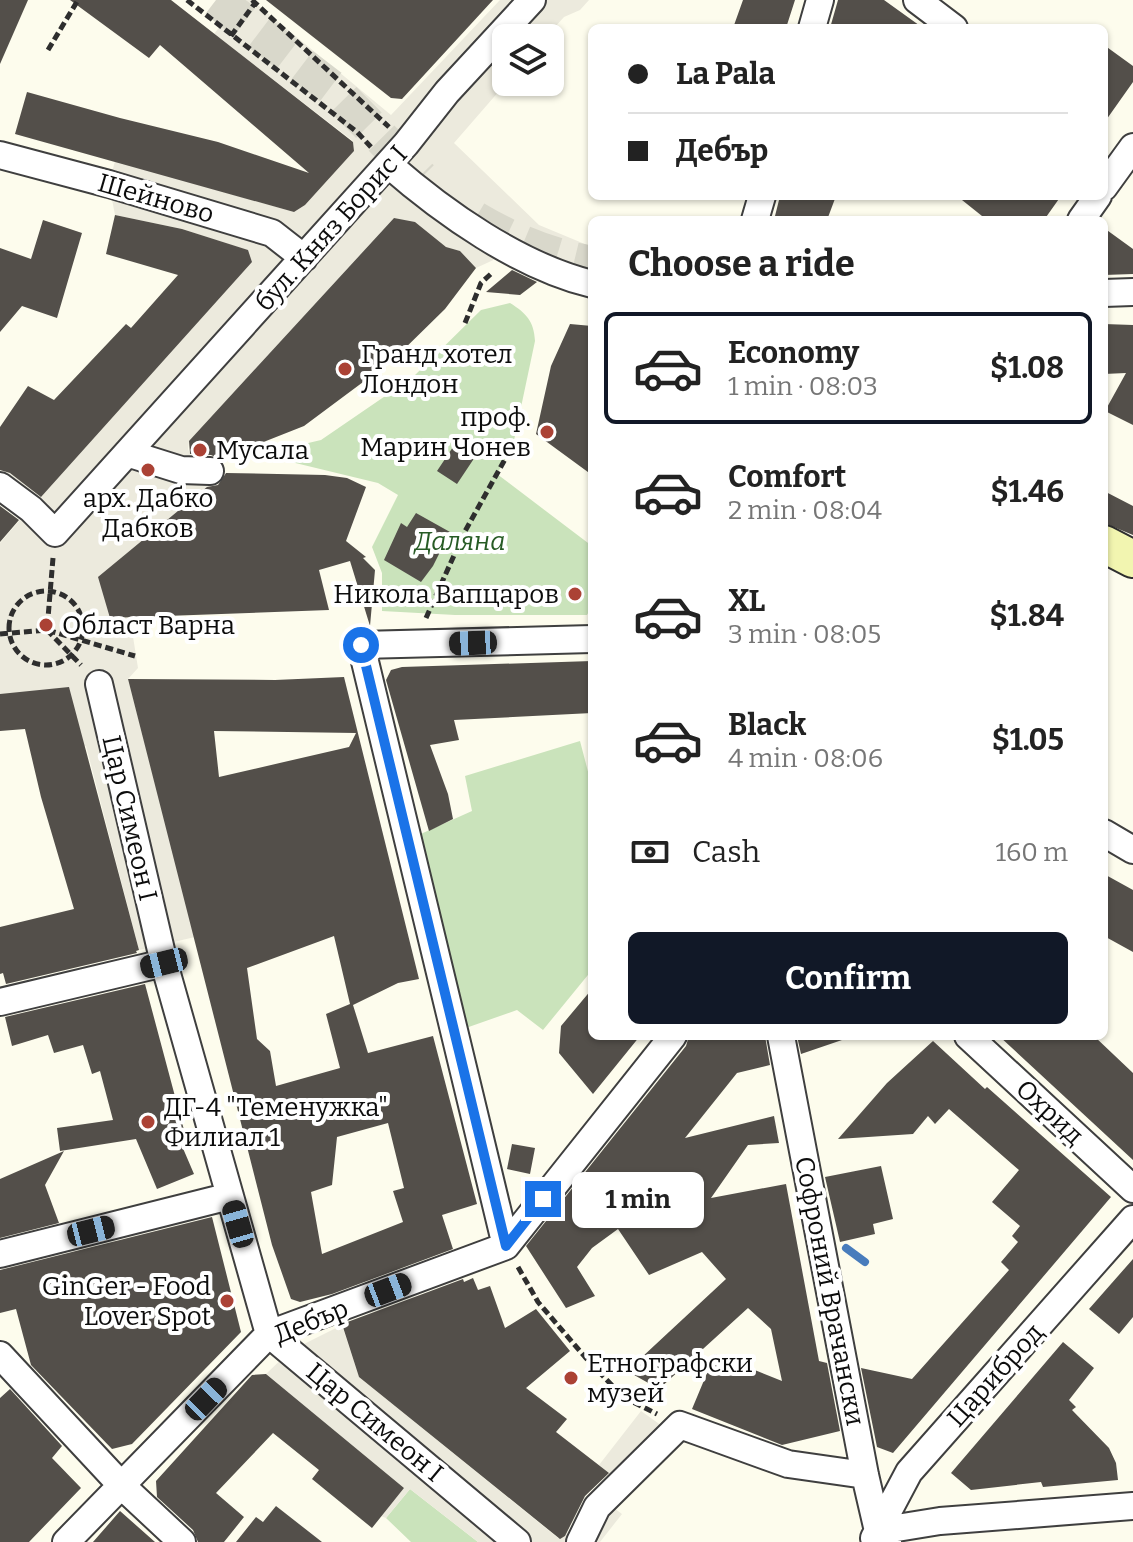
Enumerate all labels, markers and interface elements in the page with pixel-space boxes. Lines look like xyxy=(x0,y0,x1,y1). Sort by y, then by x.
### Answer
map controls xyxy=(492,24,564,96)
button: layers xyxy=(492,24,564,96)
text: La Pala xyxy=(676,56,775,92)
text: Дебър xyxy=(676,133,768,169)
street label: бул. Княз Борис I xyxy=(249,139,414,318)
street label: Шейново xyxy=(94,167,218,230)
text: Choose a ride xyxy=(628,242,855,286)
icon: car xyxy=(632,332,704,404)
text: Economy xyxy=(728,335,859,371)
place label: Гранд хотел Лондон xyxy=(361,339,513,400)
text: $1.08 xyxy=(990,350,1064,386)
marker: Гранд хотел Лондон xyxy=(336,360,354,378)
text: 1 min · 08:03 xyxy=(728,371,878,402)
place label: проф. Марин Чонев xyxy=(360,402,531,463)
marker: проф. Марин Чонев xyxy=(538,423,556,441)
place label: Мусала xyxy=(216,435,309,466)
marker: Мусала xyxy=(191,441,209,459)
icon: car xyxy=(632,456,704,528)
text: Comfort xyxy=(728,459,846,495)
marker: арх. Дабко Дабков xyxy=(139,461,157,479)
text: $1.46 xyxy=(990,474,1064,510)
place label: арх. Дабко Дабков xyxy=(83,483,213,544)
text: 2 min · 08:04 xyxy=(728,495,882,526)
park label: Даляна xyxy=(413,526,505,557)
place label: Никола Вапцаров xyxy=(333,579,559,610)
icon: car xyxy=(632,580,704,652)
text: XL xyxy=(728,583,765,619)
marker: Никола Вапцаров xyxy=(566,585,584,603)
text: $1.84 xyxy=(989,598,1064,634)
place label: Област Варна xyxy=(62,610,235,641)
marker: Област Варна xyxy=(37,616,55,634)
text: 3 min · 08:05 xyxy=(728,619,881,650)
route start xyxy=(343,627,379,663)
car xyxy=(449,630,497,656)
icon: car xyxy=(632,704,704,776)
text: Black xyxy=(728,707,806,743)
text: $1.05 xyxy=(992,722,1064,758)
street label: Цар Симеон I xyxy=(95,732,164,904)
text: 4 min · 08:06 xyxy=(728,743,883,774)
icon: cash xyxy=(628,830,672,874)
text: Cash xyxy=(692,834,760,870)
text: 160 m xyxy=(996,837,1068,868)
button: Confirm xyxy=(628,932,1068,1024)
car xyxy=(138,946,190,980)
street label: Охрид xyxy=(1009,1073,1090,1152)
place label: ДГ-4 "Теменужка" Филиал 1 xyxy=(164,1092,388,1153)
marker: ДГ-4 "Теменужка" Филиал 1 xyxy=(139,1113,157,1131)
street label: Софроний Врачански xyxy=(788,1154,871,1428)
callout: 1 min xyxy=(571,1171,703,1227)
route end xyxy=(525,1181,561,1217)
text: 1 min xyxy=(605,1184,671,1215)
car xyxy=(220,1198,256,1250)
car xyxy=(65,1214,117,1248)
car xyxy=(361,1270,415,1310)
place label: GinGer - Food Lover Spot xyxy=(42,1271,212,1332)
marker: GinGer - Food Lover Spot xyxy=(218,1292,236,1310)
street label: Дебър xyxy=(270,1293,353,1350)
street label: Цариброд xyxy=(941,1317,1050,1433)
place label: Етнографски музей xyxy=(587,1348,753,1409)
street label: Цар Симеон I xyxy=(300,1356,449,1489)
marker: Етнографски музей xyxy=(562,1369,580,1387)
car xyxy=(181,1373,231,1425)

